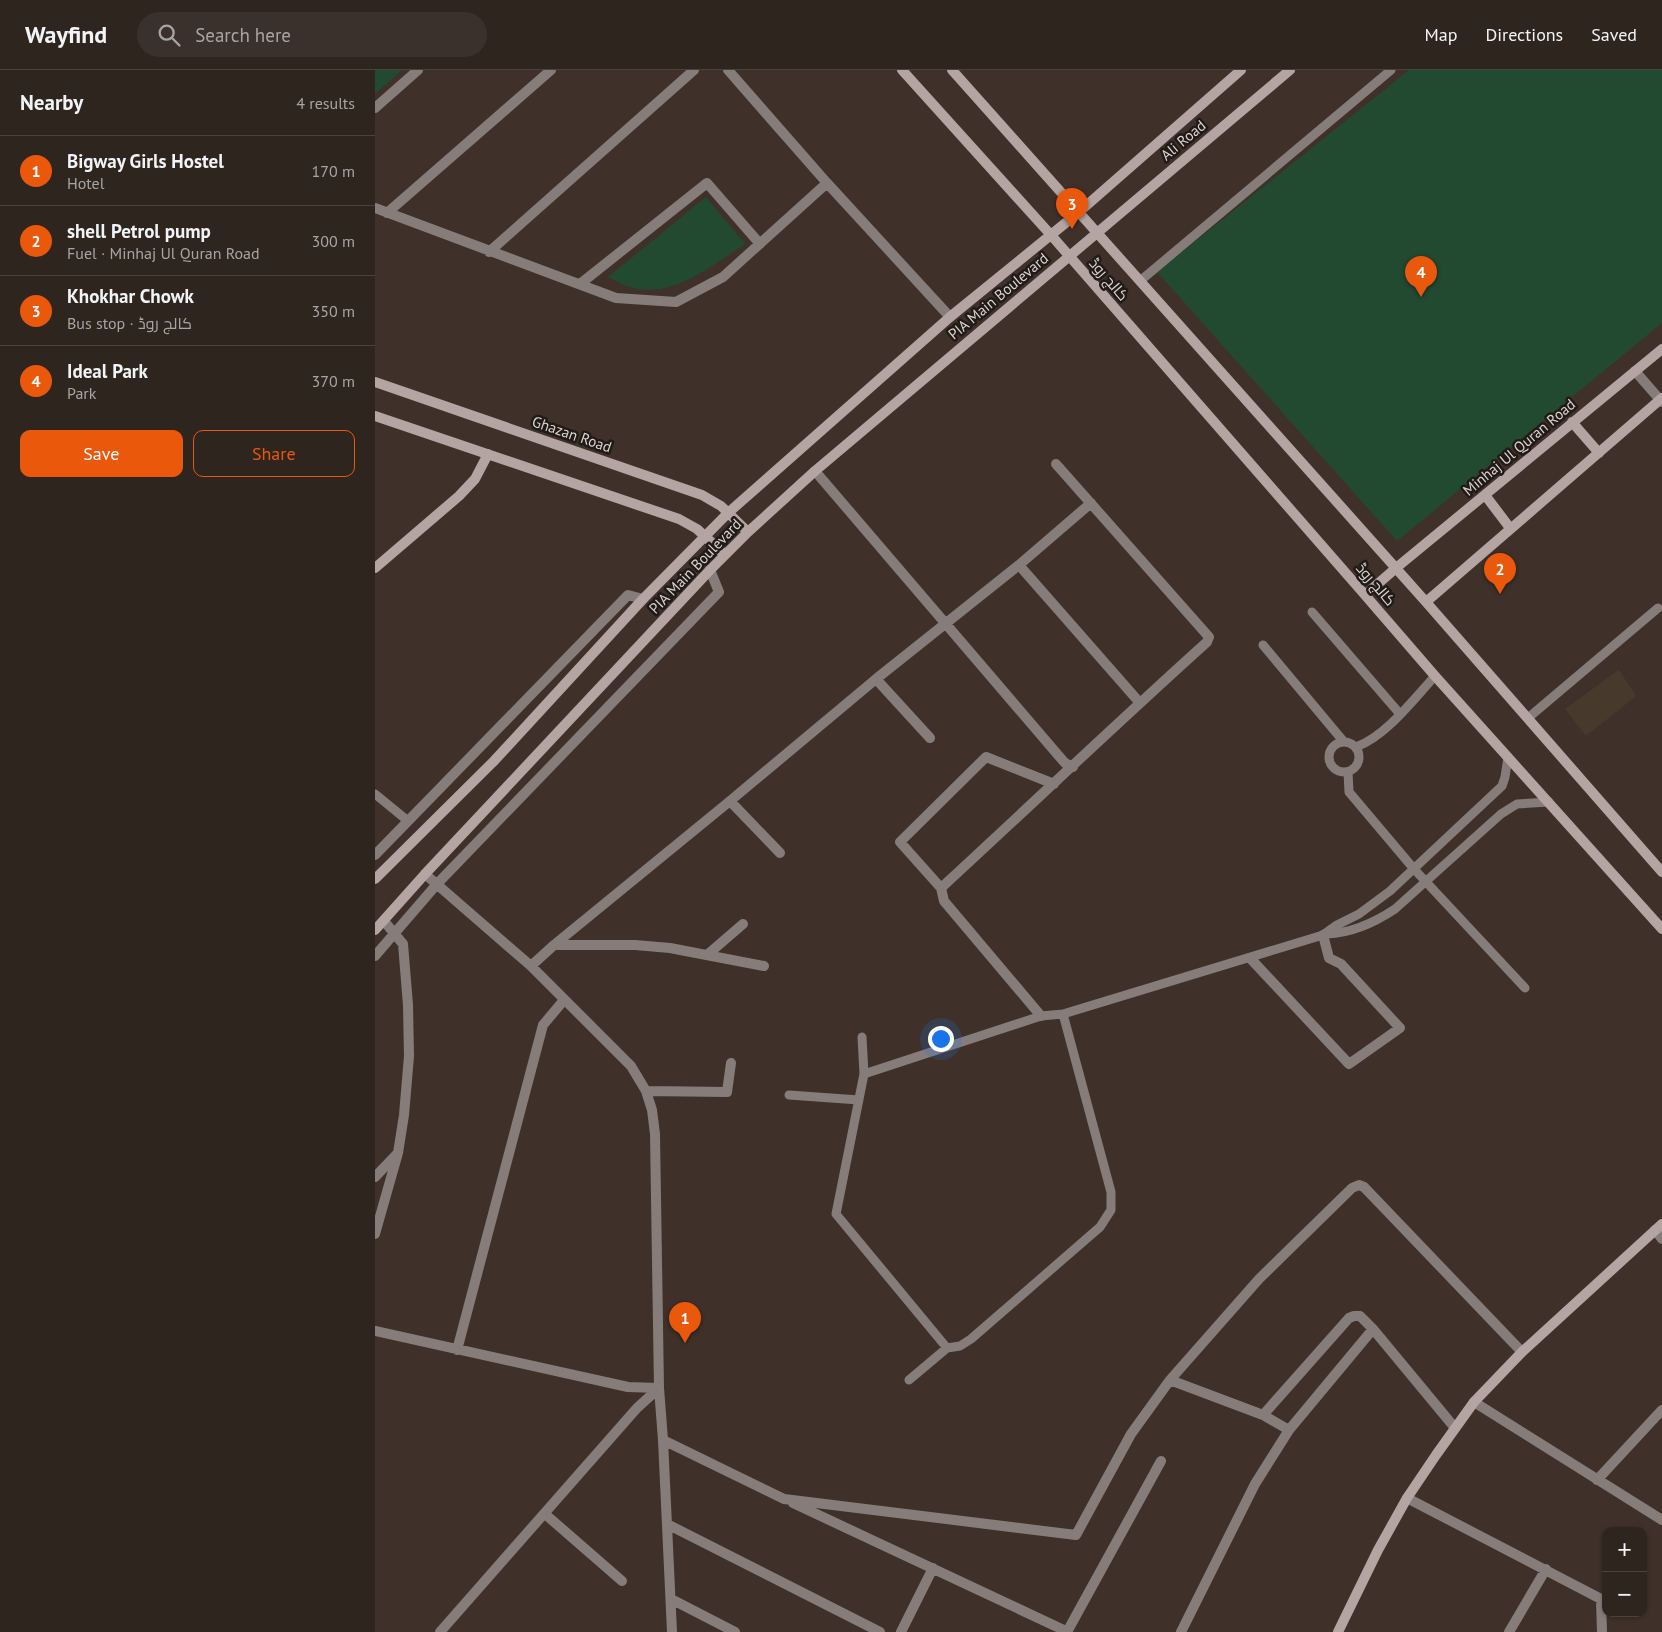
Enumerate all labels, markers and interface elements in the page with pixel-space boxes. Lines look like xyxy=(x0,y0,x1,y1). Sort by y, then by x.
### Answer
search box xyxy=(137,12,487,57)
text: Wayfind xyxy=(25,19,107,50)
icon: search xyxy=(155,21,183,49)
text: Search here xyxy=(195,23,291,47)
text: Map xyxy=(1425,23,1457,46)
text: Directions xyxy=(1485,23,1563,46)
text: Saved xyxy=(1591,23,1637,46)
text: Nearby xyxy=(20,89,83,116)
text: 4 results xyxy=(296,93,355,113)
street label: Ali Road xyxy=(1157,116,1209,164)
text: Bigway Girls Hostel xyxy=(67,149,224,173)
text: 1 xyxy=(31,161,41,181)
text: 170 m xyxy=(312,161,355,181)
text: Hotel xyxy=(67,173,104,193)
pin: 3 xyxy=(1056,188,1088,229)
text: shell Petrol pump xyxy=(67,219,211,243)
text: 2 xyxy=(31,231,41,251)
text: 300 m xyxy=(312,231,355,251)
text: Fuel · Minhaj Ul Quran Road xyxy=(67,243,260,263)
street label: PIA Main Boulevard xyxy=(944,249,1052,343)
street label: کالج روڈ xyxy=(1084,254,1133,306)
pin: 4 xyxy=(1405,256,1437,297)
text: Khokhar Chowk xyxy=(67,284,194,308)
text: 3 xyxy=(31,301,41,321)
text: 350 m xyxy=(312,301,355,321)
text: Bus stop · کالج روڈ xyxy=(67,313,192,333)
text: Ideal Park xyxy=(67,359,148,383)
text: 4 xyxy=(31,371,41,391)
text: 370 m xyxy=(312,371,355,391)
text: Park xyxy=(67,383,96,403)
street label: Minhaj Ul Quran Road xyxy=(1459,394,1579,500)
street label: Ghazan Road xyxy=(530,412,614,456)
button: Save xyxy=(20,430,183,477)
button: Share xyxy=(193,430,355,477)
street label: PIA Main Boulevard xyxy=(645,514,745,618)
pin: 2 xyxy=(1484,553,1516,594)
street label: کالج روڈ xyxy=(1351,559,1400,611)
your location xyxy=(928,1026,954,1052)
pin: 1 xyxy=(669,1302,701,1343)
map controls xyxy=(1602,1527,1647,1617)
button: + xyxy=(1602,1527,1647,1572)
button: − xyxy=(1602,1572,1647,1617)

